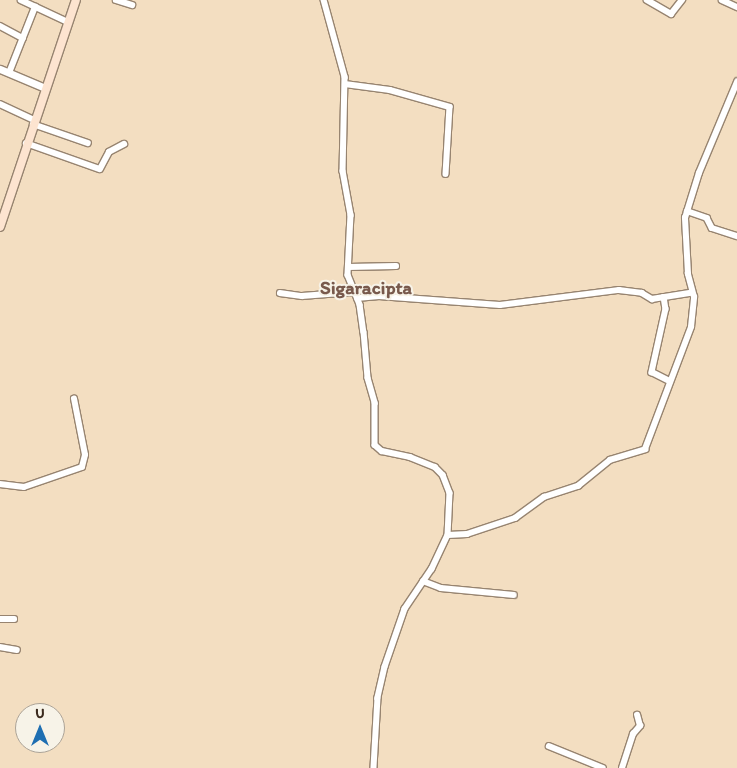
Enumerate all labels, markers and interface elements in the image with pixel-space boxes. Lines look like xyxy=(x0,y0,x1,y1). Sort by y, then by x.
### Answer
district label: Sigaracipta xyxy=(320,277,412,299)
north arrow xyxy=(15,703,65,753)
text: U xyxy=(35,705,45,722)

